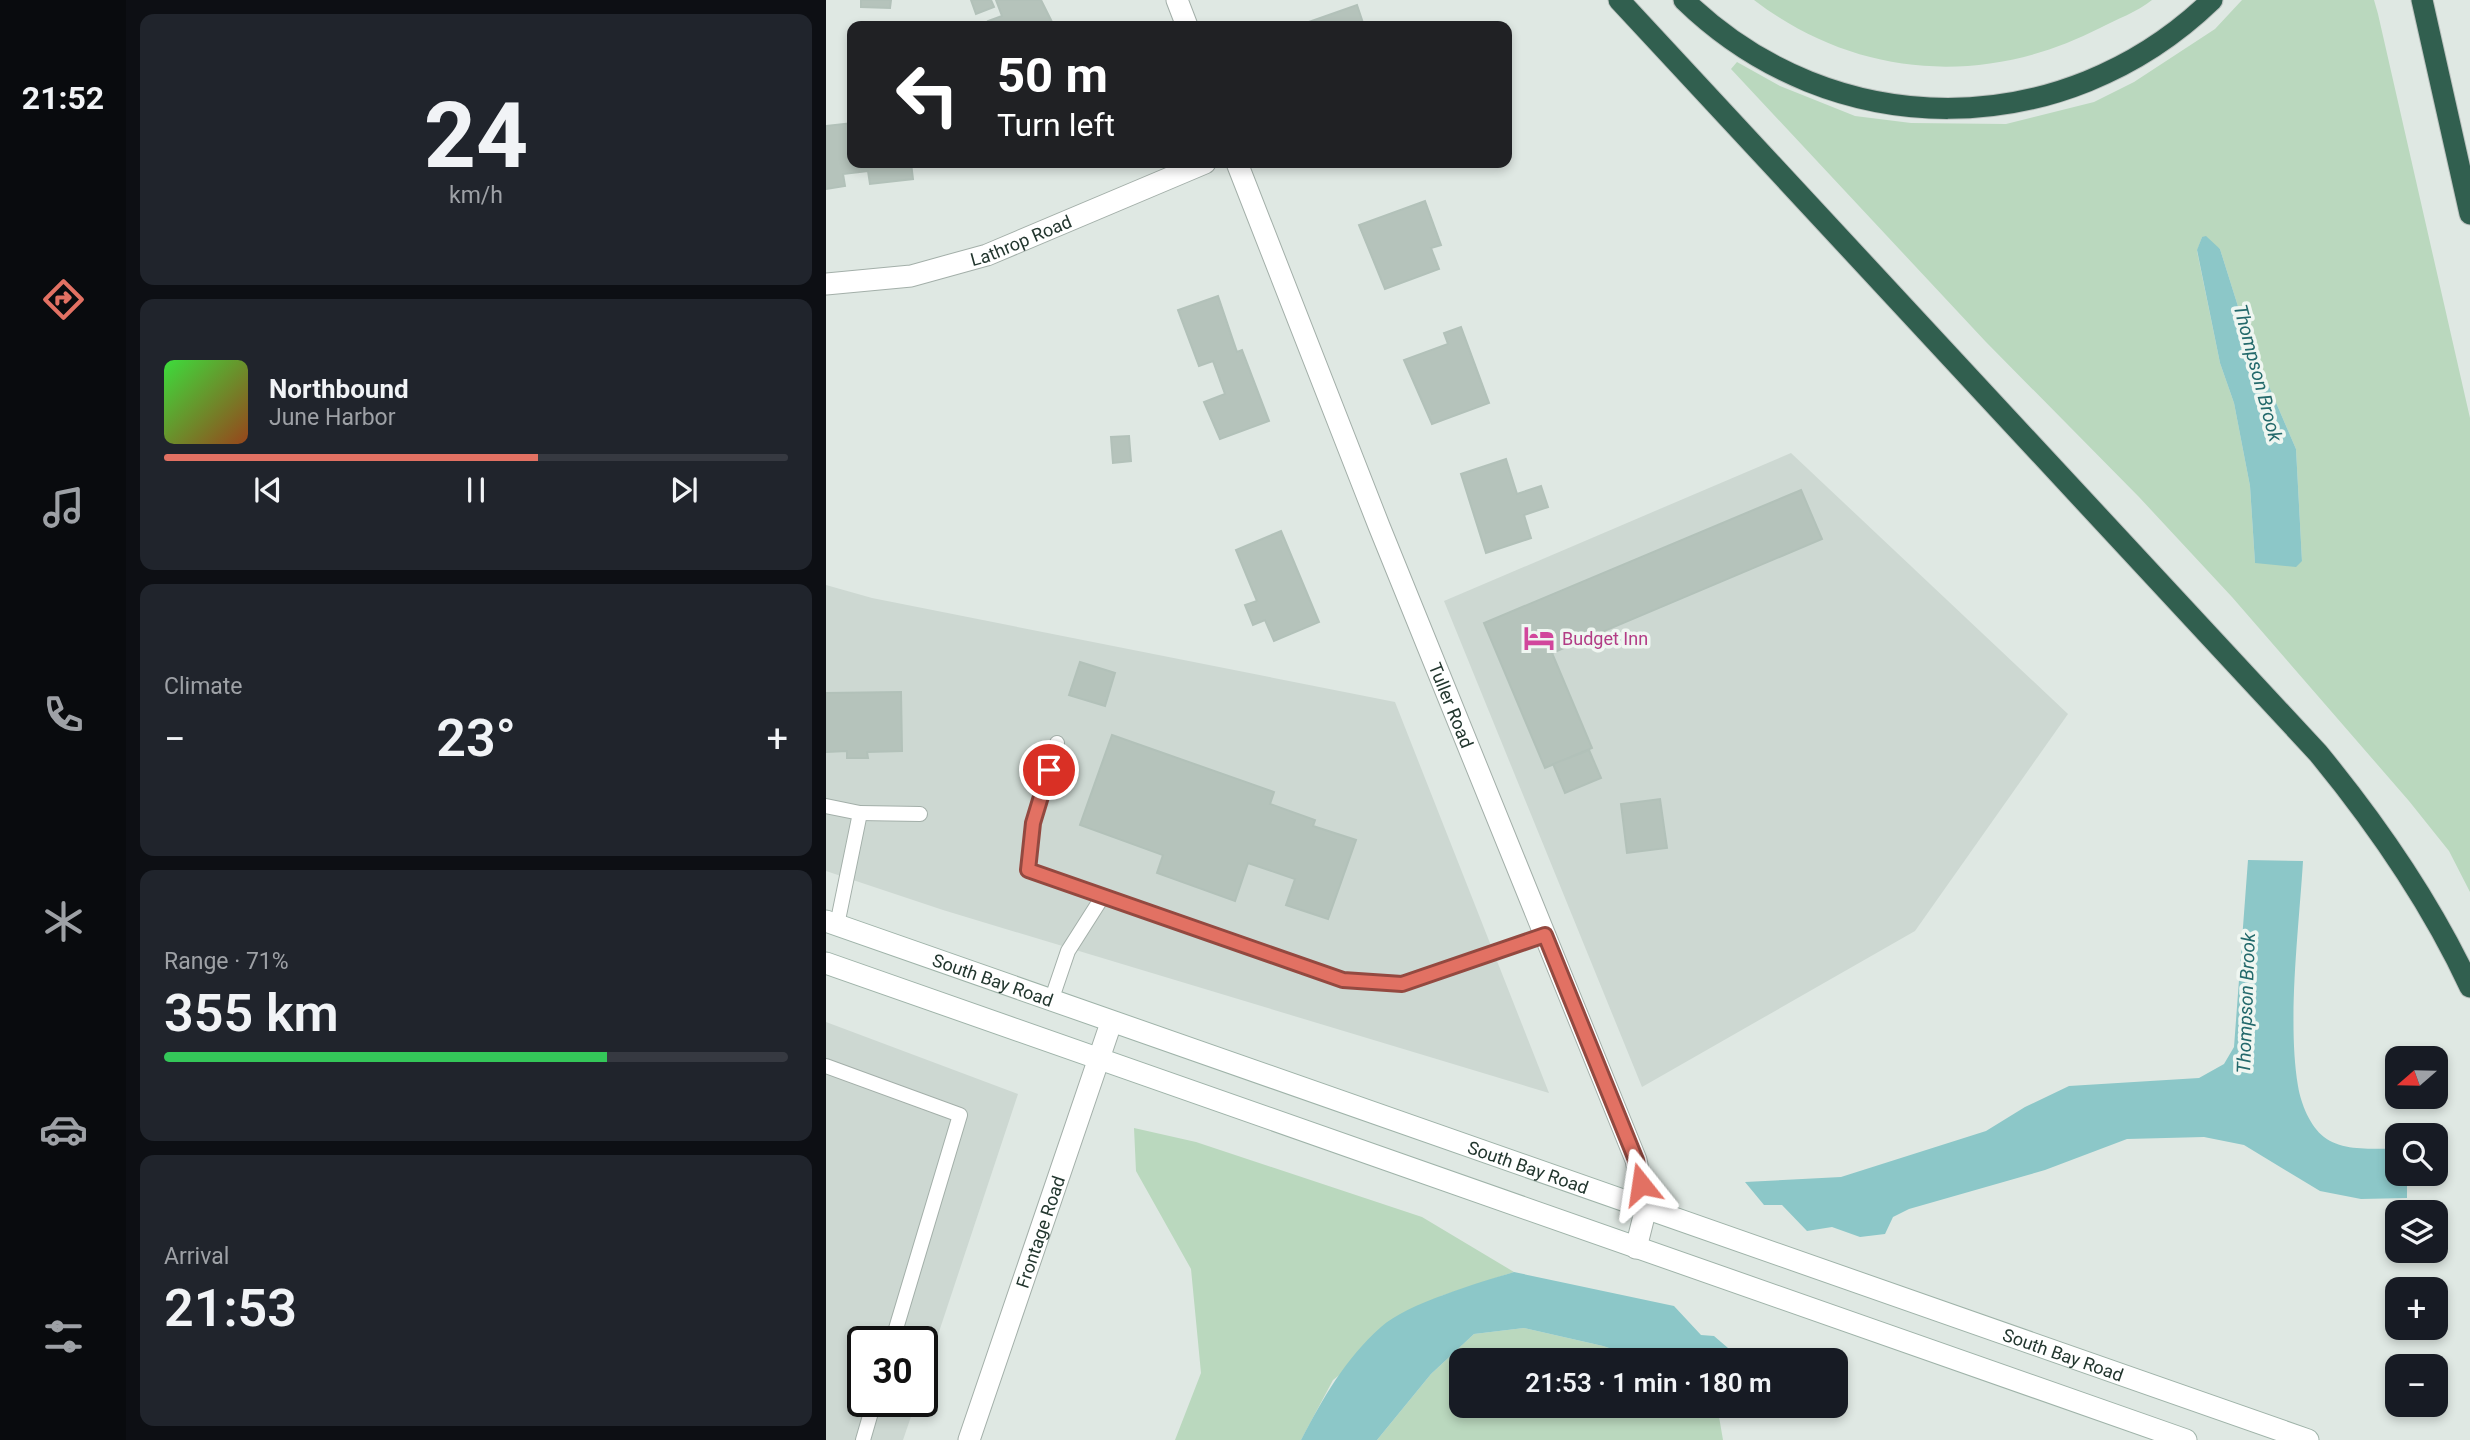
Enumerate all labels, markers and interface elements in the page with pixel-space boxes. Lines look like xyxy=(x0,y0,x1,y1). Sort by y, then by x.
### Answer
text: 50 m xyxy=(997,47,1108,104)
icon: left xyxy=(882,49,973,140)
text: 21:52 xyxy=(22,79,104,117)
text: 24 xyxy=(424,83,528,189)
text: Turn left xyxy=(997,106,1115,144)
text: km/h xyxy=(449,182,503,209)
street label: Lathrop Road xyxy=(968,210,1074,270)
icon: directions xyxy=(39,275,88,324)
water label: Thompson Brook xyxy=(2229,302,2288,445)
text: Northbound xyxy=(269,374,409,404)
text: June Harbor xyxy=(269,404,396,431)
icon: previous xyxy=(249,471,287,509)
icon: pause xyxy=(457,471,495,509)
icon: next xyxy=(665,471,703,509)
icon: music xyxy=(39,483,88,532)
hotel icon: Budget Inn xyxy=(1522,621,1556,655)
place label: Budget Inn xyxy=(1562,628,1648,649)
street label: Tuller Road xyxy=(1425,659,1478,751)
text: Climate xyxy=(164,673,243,700)
icon: phone xyxy=(39,690,88,739)
text: 23° xyxy=(436,708,516,769)
text: − xyxy=(164,717,186,761)
text: + xyxy=(766,717,788,761)
pin xyxy=(1019,740,1079,800)
icon: arrive xyxy=(1030,751,1068,789)
icon: climate xyxy=(39,897,88,946)
water label: Thompson Brook xyxy=(2232,932,2260,1074)
text: Range · 71% xyxy=(164,948,289,975)
street label: South Bay Road xyxy=(930,949,1056,1010)
text: 355 km xyxy=(164,983,339,1044)
north arrow xyxy=(2385,1046,2448,1110)
map controls xyxy=(2385,1046,2448,1417)
icon: car xyxy=(39,1105,88,1154)
button: search xyxy=(2385,1123,2448,1186)
street label: South Bay Road xyxy=(1465,1136,1591,1198)
position arrow xyxy=(1604,1147,1678,1221)
street label: Frontage Road xyxy=(1011,1173,1069,1291)
button: layers xyxy=(2385,1200,2448,1263)
text: Arrival xyxy=(164,1243,229,1270)
button: + xyxy=(2385,1277,2448,1340)
text: 21:53 xyxy=(164,1278,297,1339)
icon: filters xyxy=(39,1312,88,1361)
street label: South Bay Road xyxy=(2000,1324,2126,1385)
speed limit sign: 30 xyxy=(847,1326,938,1417)
button: − xyxy=(2385,1354,2448,1417)
text: 21:53 · 1 min · 180 m xyxy=(1525,1368,1772,1398)

